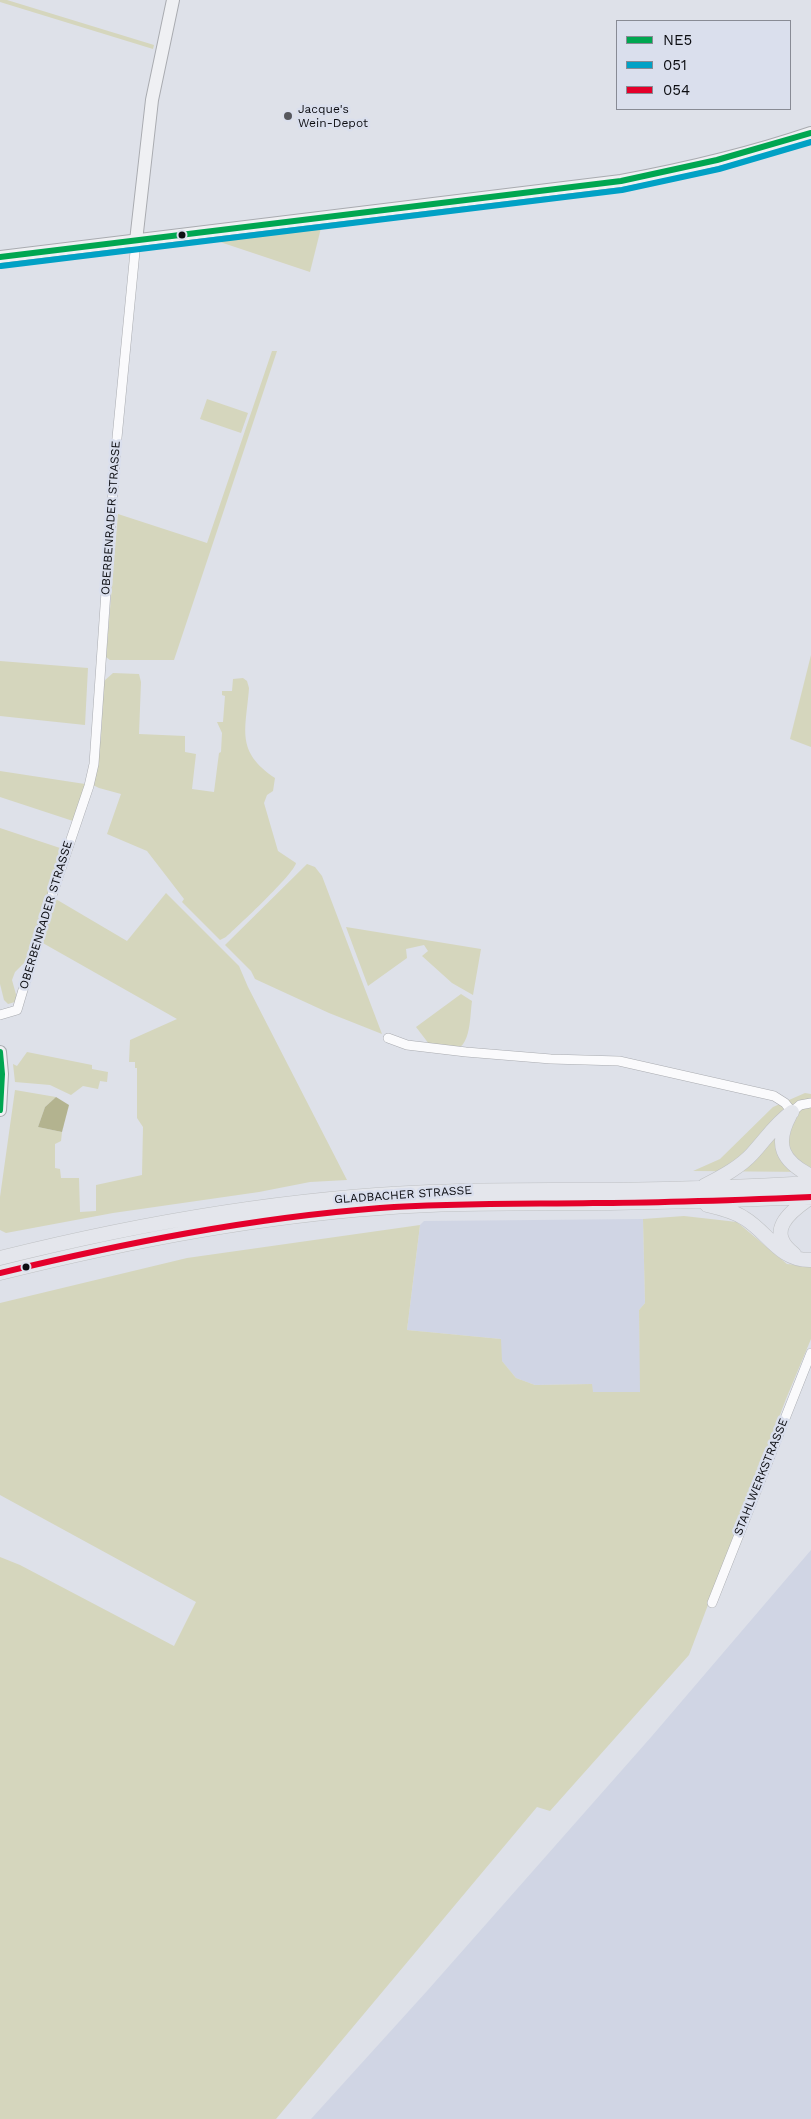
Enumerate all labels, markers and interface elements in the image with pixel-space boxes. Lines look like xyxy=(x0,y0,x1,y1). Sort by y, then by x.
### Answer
legend xyxy=(616,20,791,110)
text: NE5 xyxy=(663,31,692,49)
text: 051 xyxy=(663,56,687,74)
text: 054 xyxy=(663,81,690,99)
place label: Jacque's Wein-Depot xyxy=(298,102,368,130)
marker: Jacque's Wein-Depot xyxy=(282,110,294,122)
unlabelled marker xyxy=(177,230,187,240)
street label: OBERBENRADER STRASSE xyxy=(98,440,124,596)
street label: OBERBENRADER STRASSE xyxy=(17,839,75,991)
street label: GLADBACHER STRASSE xyxy=(334,1183,472,1207)
unlabelled marker xyxy=(21,1262,31,1272)
street label: STAHLWERKSTRASSE xyxy=(731,1416,791,1538)

